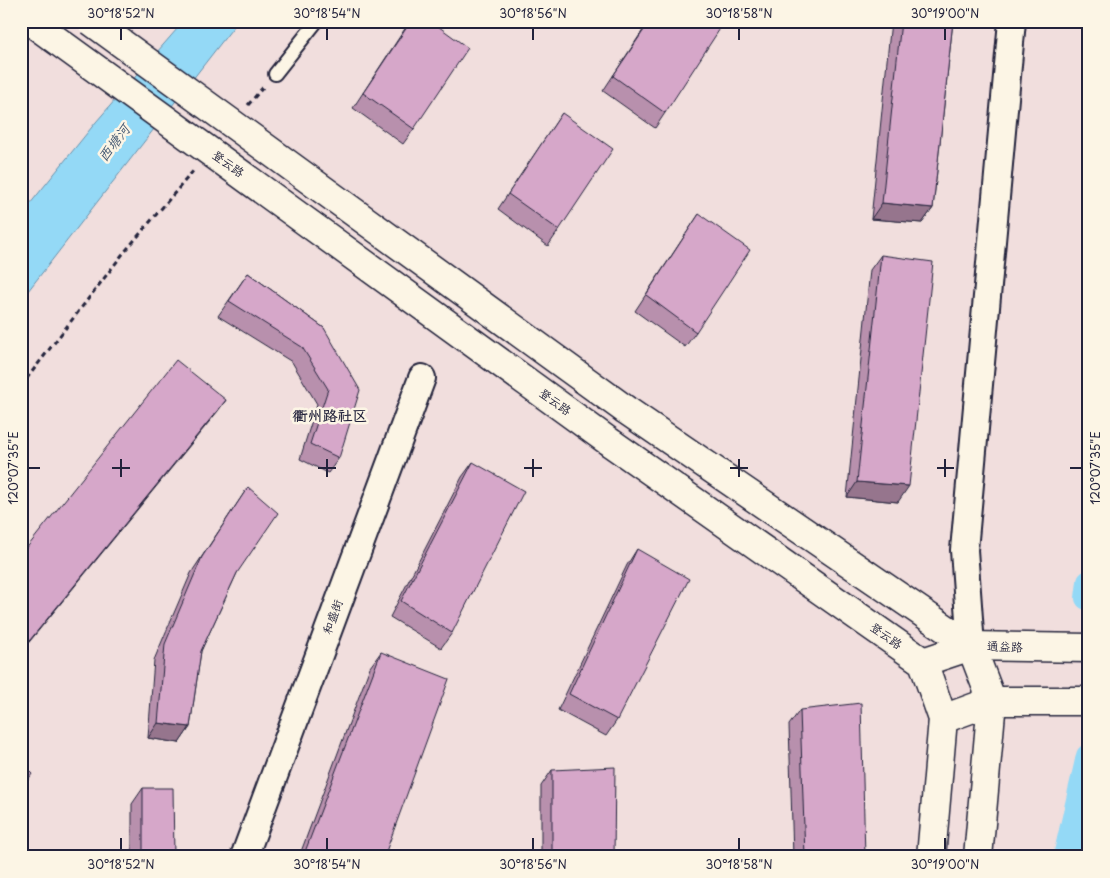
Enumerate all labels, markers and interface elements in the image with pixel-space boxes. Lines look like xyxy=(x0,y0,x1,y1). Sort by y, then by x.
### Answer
text: 30°18'52"N xyxy=(87,4,155,22)
text: 30°18'54"N xyxy=(293,4,361,22)
text: 30°18'56"N xyxy=(499,4,567,22)
text: 30°18'58"N xyxy=(705,4,773,22)
text: 30°19'00"N xyxy=(911,4,979,22)
water label: 西塘河 xyxy=(93,118,136,166)
street label: 登云路 xyxy=(209,145,248,181)
street label: 登云路 xyxy=(536,383,575,419)
district label: 衢州路社区 xyxy=(292,403,368,426)
text: 120°07'35"E xyxy=(4,431,22,505)
text: 120°07'35"E xyxy=(1086,431,1104,505)
street label: 和盛街 xyxy=(317,597,347,637)
street label: 登云路 xyxy=(867,617,906,653)
street label: 通益路 xyxy=(987,636,1023,656)
text: 30°18'52"N xyxy=(87,855,155,873)
text: 30°18'54"N xyxy=(293,855,361,873)
text: 30°18'56"N xyxy=(499,855,567,873)
text: 30°18'58"N xyxy=(705,855,773,873)
text: 30°19'00"N xyxy=(911,855,979,873)

